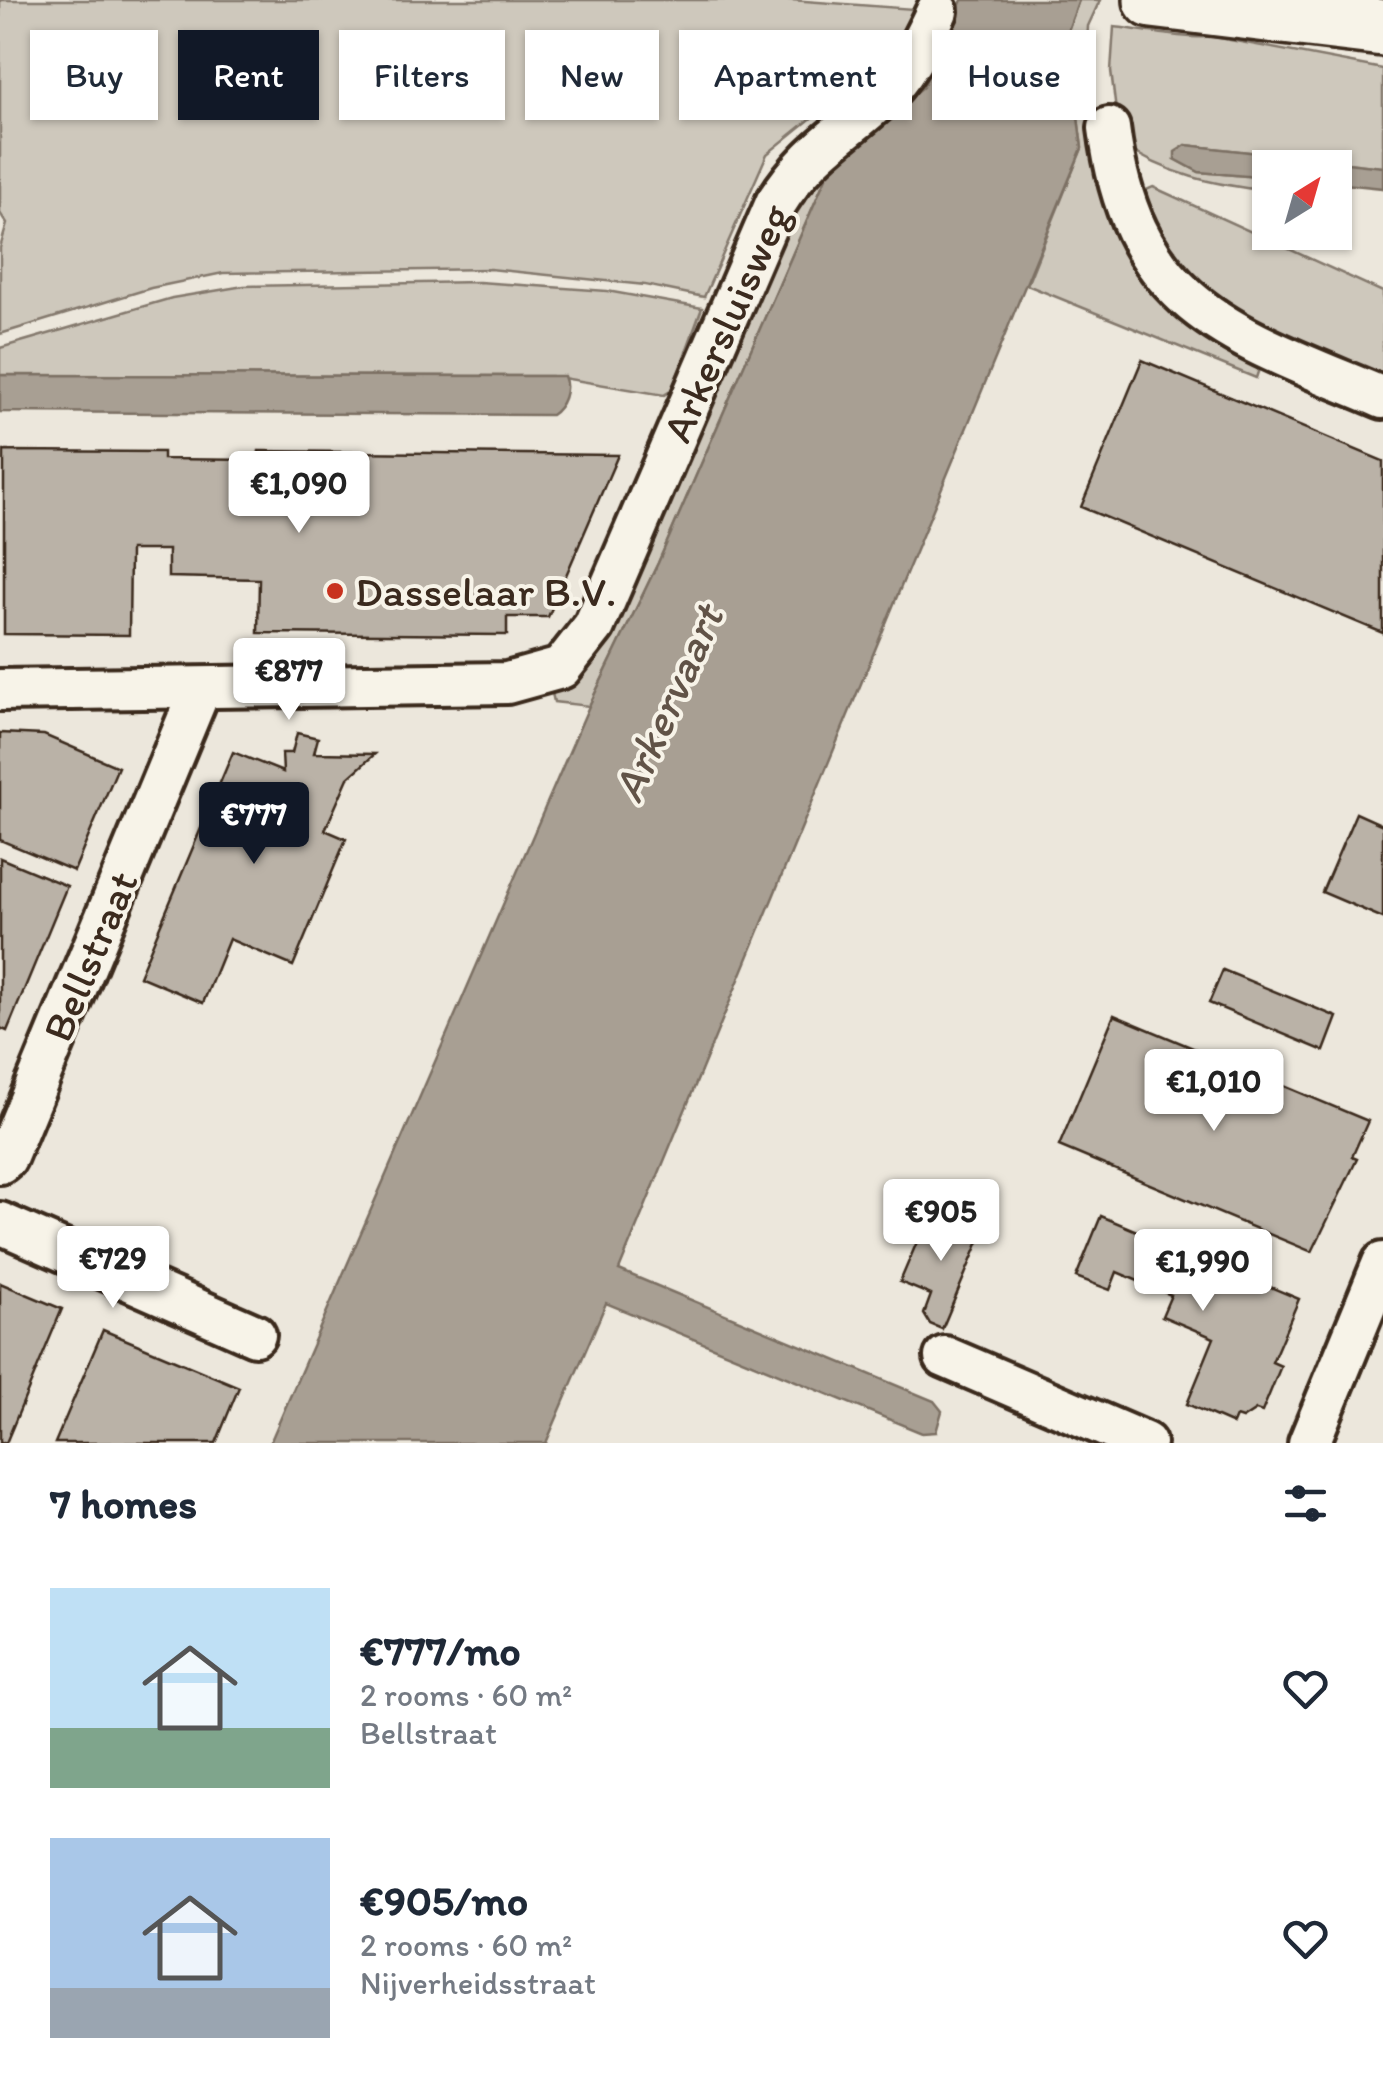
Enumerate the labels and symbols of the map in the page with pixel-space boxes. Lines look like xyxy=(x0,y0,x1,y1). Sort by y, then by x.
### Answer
north arrow xyxy=(1252,150,1352,250)
street label: Arkersluisweg xyxy=(651,196,801,450)
pin: €1,090 xyxy=(218,451,380,536)
place label: Dasselaar B.V. xyxy=(355,566,616,617)
marker: Dasselaar B.V. xyxy=(324,580,346,602)
water label: Arkervaart xyxy=(600,593,736,810)
pin: €877 xyxy=(230,638,348,723)
pin: €777 xyxy=(195,782,313,867)
street label: Bellstraat xyxy=(31,863,149,1049)
pin: €1,010 xyxy=(1133,1049,1295,1134)
pin: €905 xyxy=(882,1179,1000,1264)
pin: €729 xyxy=(54,1226,172,1311)
pin: €1,990 xyxy=(1122,1229,1284,1314)

